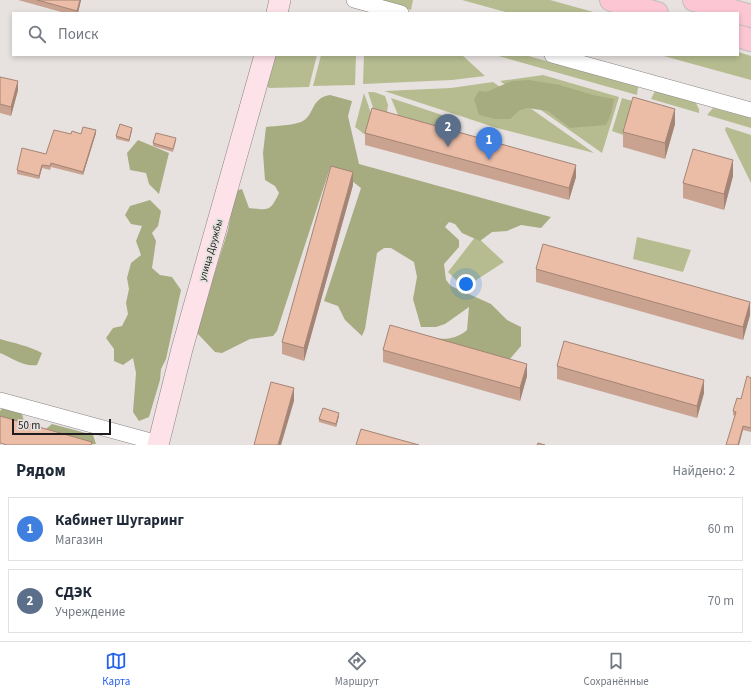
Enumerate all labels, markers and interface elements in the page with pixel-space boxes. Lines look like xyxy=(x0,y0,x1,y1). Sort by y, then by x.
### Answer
search box xyxy=(12,12,739,56)
icon: search xyxy=(26,23,48,45)
text: Поиск xyxy=(58,24,99,45)
pin: 2 xyxy=(435,114,461,147)
pin: 1 xyxy=(476,127,502,160)
street label: улица Дружбы xyxy=(195,218,226,283)
your location xyxy=(456,274,476,294)
scale bar xyxy=(12,417,111,436)
text: 50 m xyxy=(18,418,40,433)
text: Рядом xyxy=(16,459,66,483)
text: Найдено: 2 xyxy=(673,462,735,480)
text: Кабинет Шугаринг xyxy=(55,510,184,531)
text: 1 xyxy=(27,520,33,538)
text: 60 m xyxy=(708,520,734,538)
text: Магазин xyxy=(55,531,103,549)
text: СДЭК xyxy=(55,582,92,603)
text: 2 xyxy=(27,592,33,610)
text: 70 m xyxy=(708,592,734,610)
text: Учреждение xyxy=(55,603,125,621)
tab: Карта xyxy=(102,650,130,689)
tab: Маршрут xyxy=(335,650,379,689)
tab: Сохранённые xyxy=(583,650,649,689)

